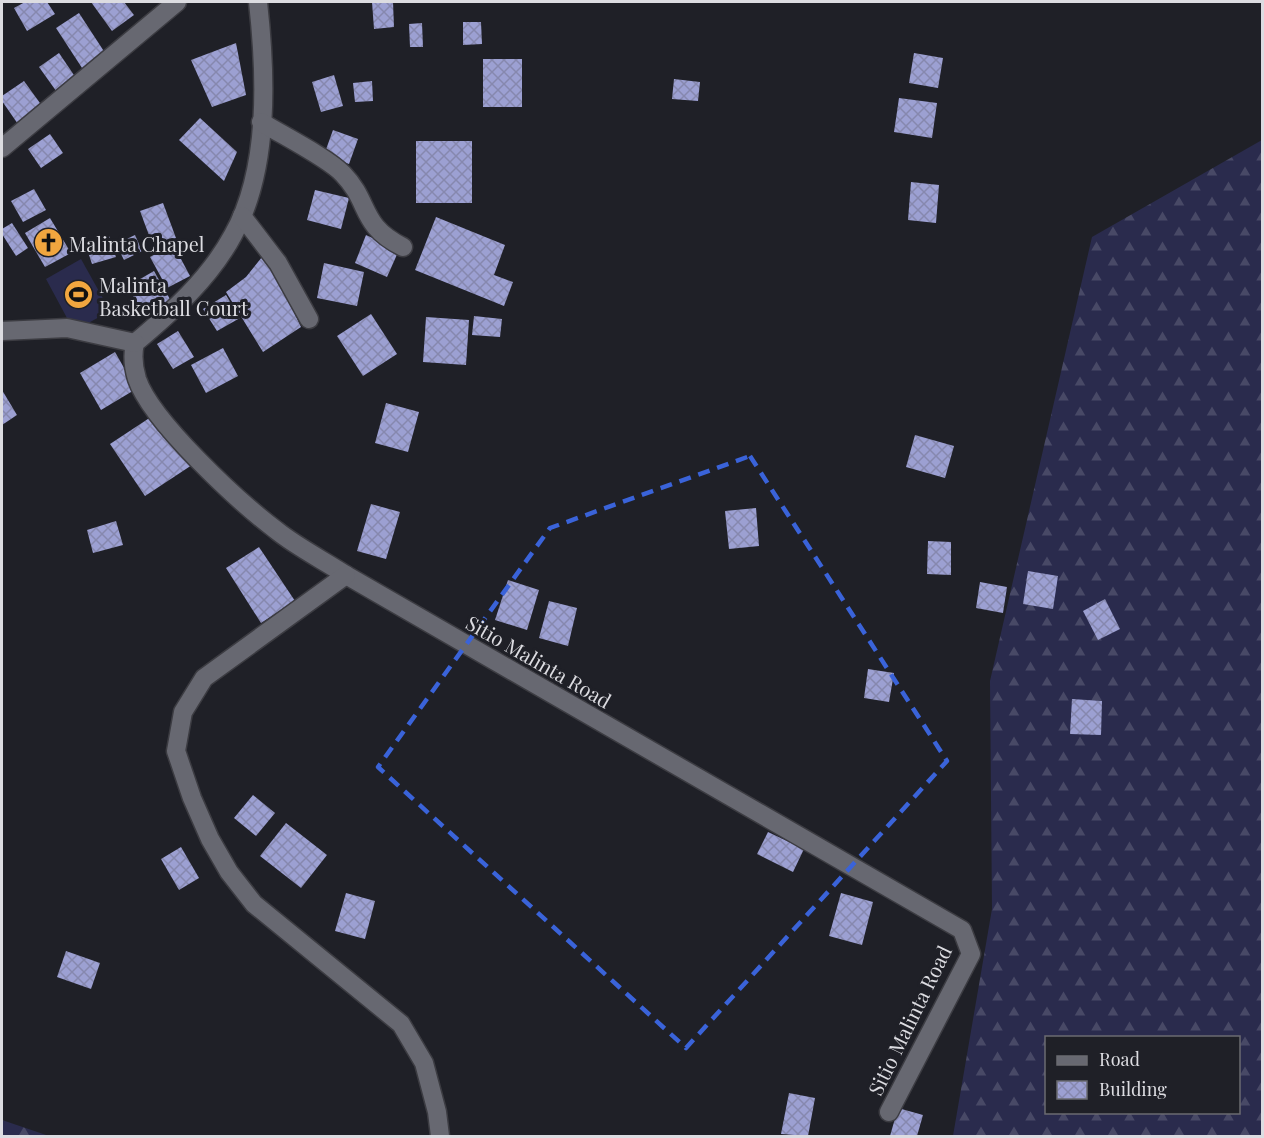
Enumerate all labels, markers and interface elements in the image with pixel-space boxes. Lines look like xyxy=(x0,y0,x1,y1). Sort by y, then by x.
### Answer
church icon: Malinta Chapel xyxy=(32,227,64,259)
place label: Malinta Chapel xyxy=(69,230,205,257)
place label: Malinta Basketball Court xyxy=(99,271,249,321)
sports icon: Malinta Basketball Court xyxy=(62,279,94,311)
street label: Sitio Malinta Road xyxy=(461,608,617,714)
street label: Sitio Malinta Road xyxy=(861,940,957,1099)
legend xyxy=(1045,1036,1240,1114)
text: Road xyxy=(1099,1047,1140,1071)
text: Building xyxy=(1099,1077,1167,1101)

